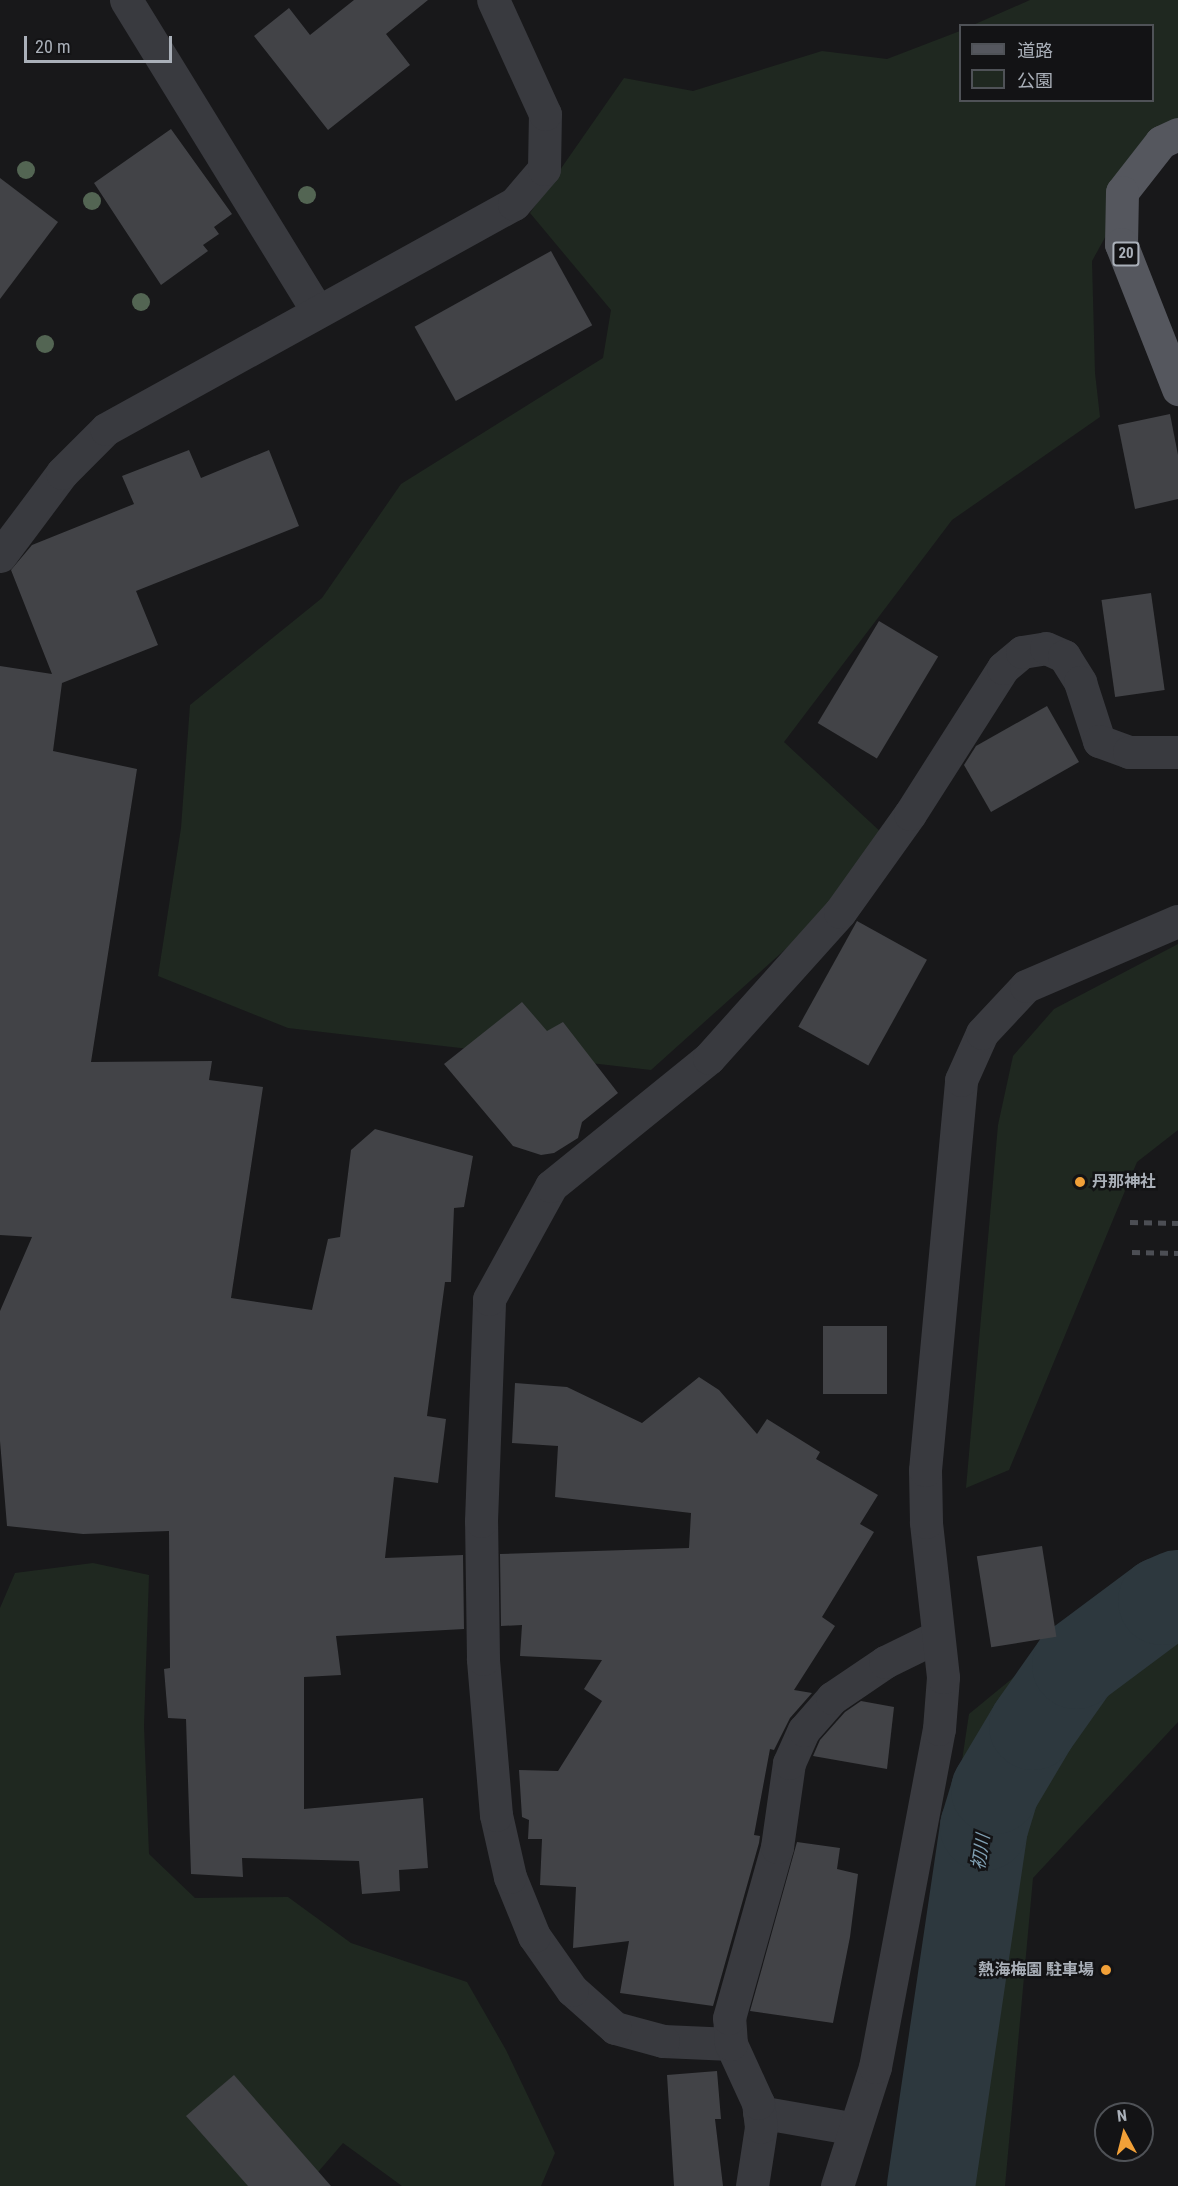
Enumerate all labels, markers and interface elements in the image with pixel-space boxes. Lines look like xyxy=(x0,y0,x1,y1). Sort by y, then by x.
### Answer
scale bar xyxy=(27,24,176,62)
legend xyxy=(959,24,1154,102)
text: 20 m xyxy=(35,36,70,57)
text: 道路 xyxy=(1017,40,1053,61)
text: 公園 xyxy=(1017,70,1053,91)
road number: 20 xyxy=(1111,242,1141,266)
place label: 丹那神社 xyxy=(1092,1172,1156,1192)
marker: 丹那神社 xyxy=(1073,1175,1087,1189)
water label: 初川 xyxy=(968,1833,994,1871)
place label: 熱海梅園 駐車場 xyxy=(978,1960,1094,1980)
marker: 熱海梅園 駐車場 xyxy=(1099,1963,1113,1977)
north arrow xyxy=(1094,2102,1154,2162)
text: N xyxy=(1116,2106,1128,2126)

